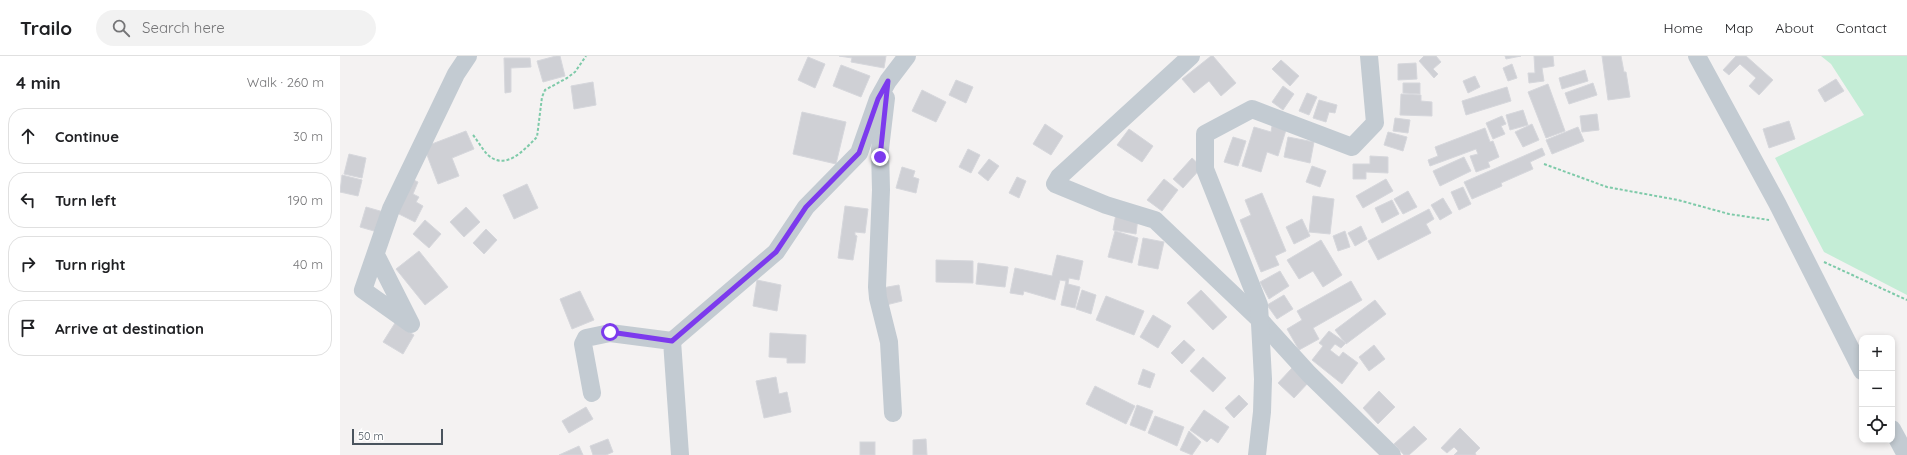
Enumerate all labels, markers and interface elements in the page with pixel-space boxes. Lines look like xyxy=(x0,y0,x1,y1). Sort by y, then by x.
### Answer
search box xyxy=(96,10,376,46)
text: Trailo xyxy=(20,16,72,40)
icon: search xyxy=(110,17,132,39)
text: Search here xyxy=(142,18,225,37)
text: Home xyxy=(1664,19,1703,37)
text: Map xyxy=(1725,19,1753,37)
text: About xyxy=(1775,19,1814,37)
text: Contact xyxy=(1836,19,1887,37)
text: 4 min xyxy=(16,72,61,93)
text: Walk · 260 m xyxy=(247,74,324,90)
icon: ahead xyxy=(17,125,39,147)
text: Continue xyxy=(55,127,119,146)
text: 30 m xyxy=(293,128,323,144)
route end xyxy=(871,148,889,166)
icon: left xyxy=(17,189,39,211)
text: Turn left xyxy=(55,191,117,210)
text: 190 m xyxy=(288,192,323,208)
icon: right xyxy=(17,253,39,275)
text: Turn right xyxy=(55,255,126,274)
text: 40 m xyxy=(293,256,323,272)
icon: arrive xyxy=(17,317,39,339)
text: Arrive at destination xyxy=(55,319,204,338)
route start xyxy=(601,323,619,341)
map controls xyxy=(1859,335,1895,443)
button: + xyxy=(1859,335,1895,371)
button: − xyxy=(1859,371,1895,407)
button: locate xyxy=(1859,407,1895,443)
scale bar xyxy=(352,427,443,446)
text: 50 m xyxy=(358,429,384,443)

